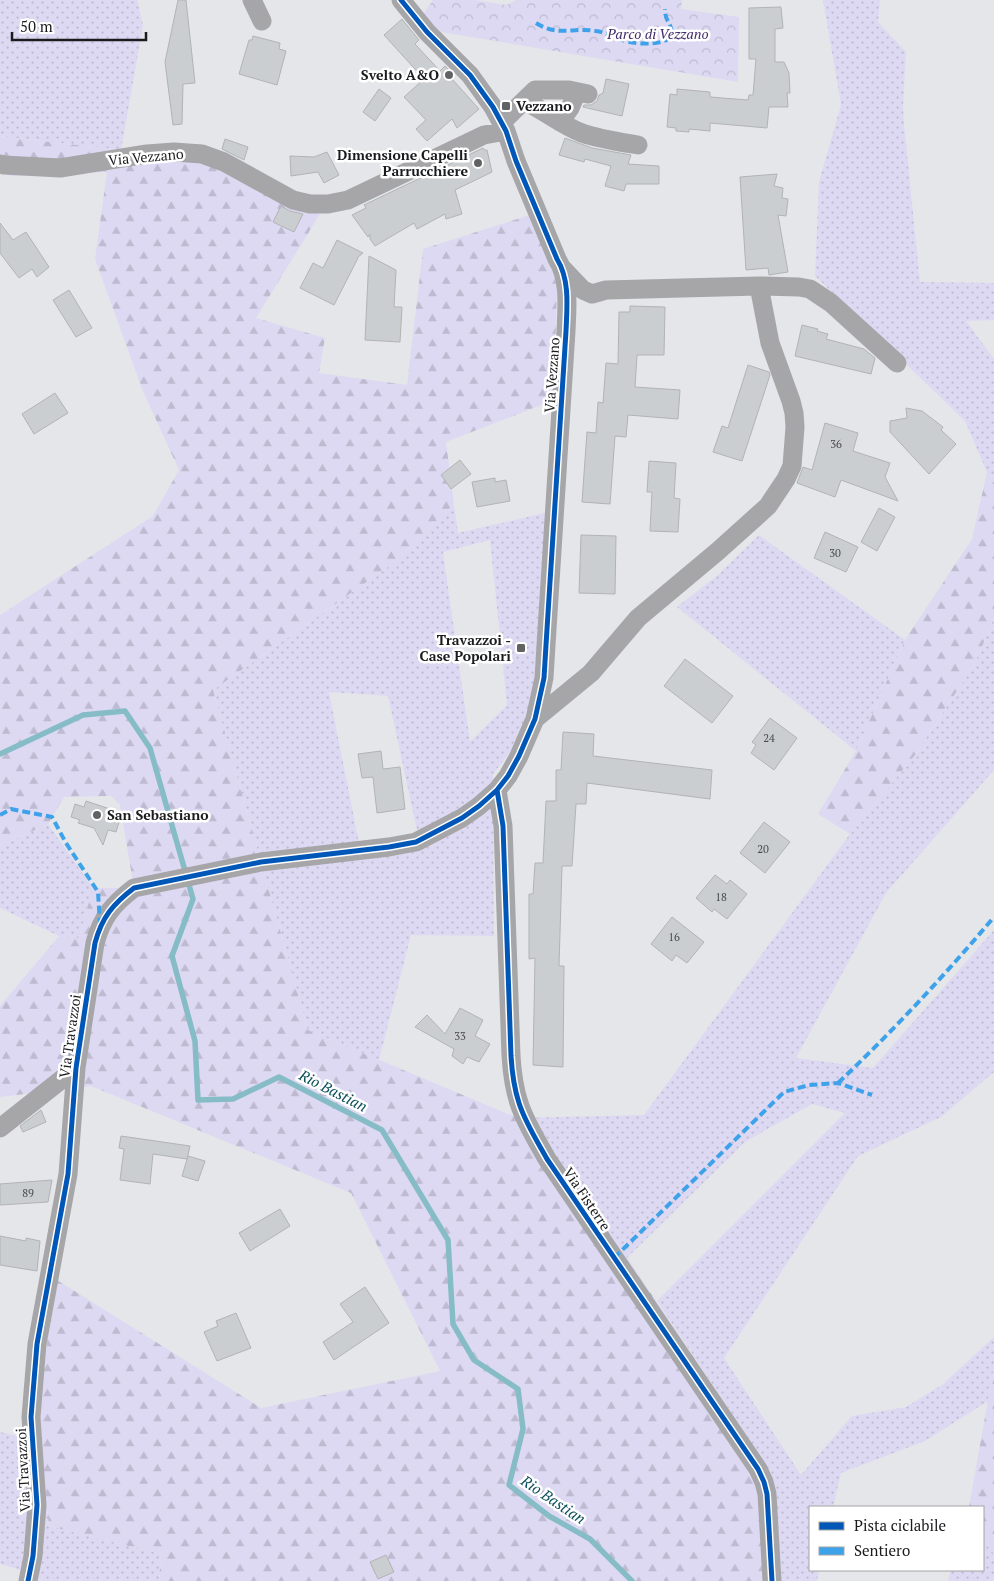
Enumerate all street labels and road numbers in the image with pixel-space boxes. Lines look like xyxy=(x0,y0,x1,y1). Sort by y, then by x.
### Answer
street label: Via Vezzano xyxy=(108,144,185,169)
street label: Via Vezzano xyxy=(539,336,564,413)
street label: Via Travazzoi xyxy=(54,993,85,1079)
street label: Via Fisterre xyxy=(559,1163,615,1234)
street label: Via Travazzoi xyxy=(11,1427,34,1513)

